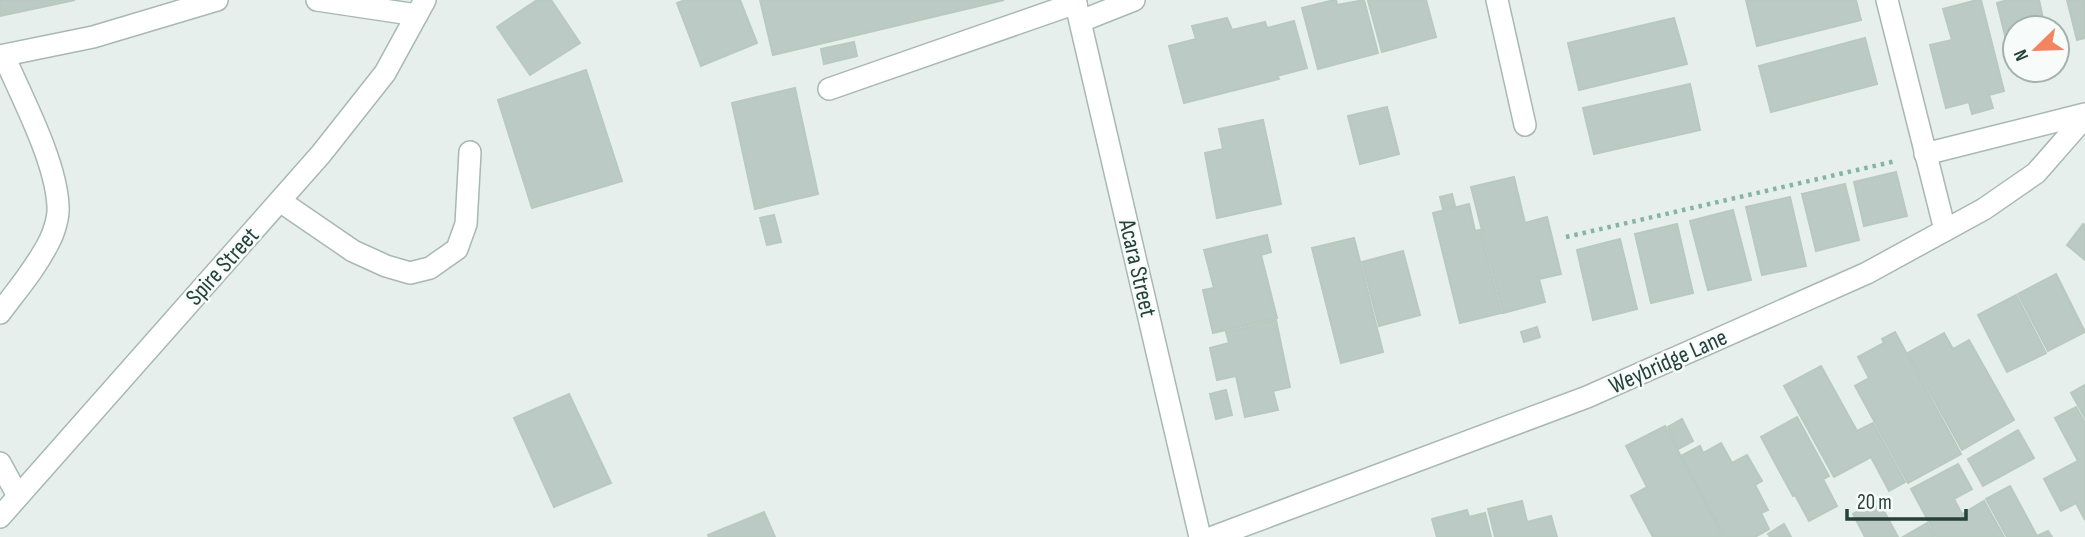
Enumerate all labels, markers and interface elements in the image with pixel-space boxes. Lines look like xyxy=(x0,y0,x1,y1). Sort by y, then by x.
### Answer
north arrow xyxy=(2001,14,2071,84)
text: N xyxy=(2009,46,2034,64)
street label: Acara Street xyxy=(1112,215,1163,320)
street label: Spire Street xyxy=(180,221,265,311)
street label: Weybridge Lane xyxy=(1605,323,1732,400)
scale bar xyxy=(1847,477,1966,522)
text: 20 m xyxy=(1857,490,1892,515)

